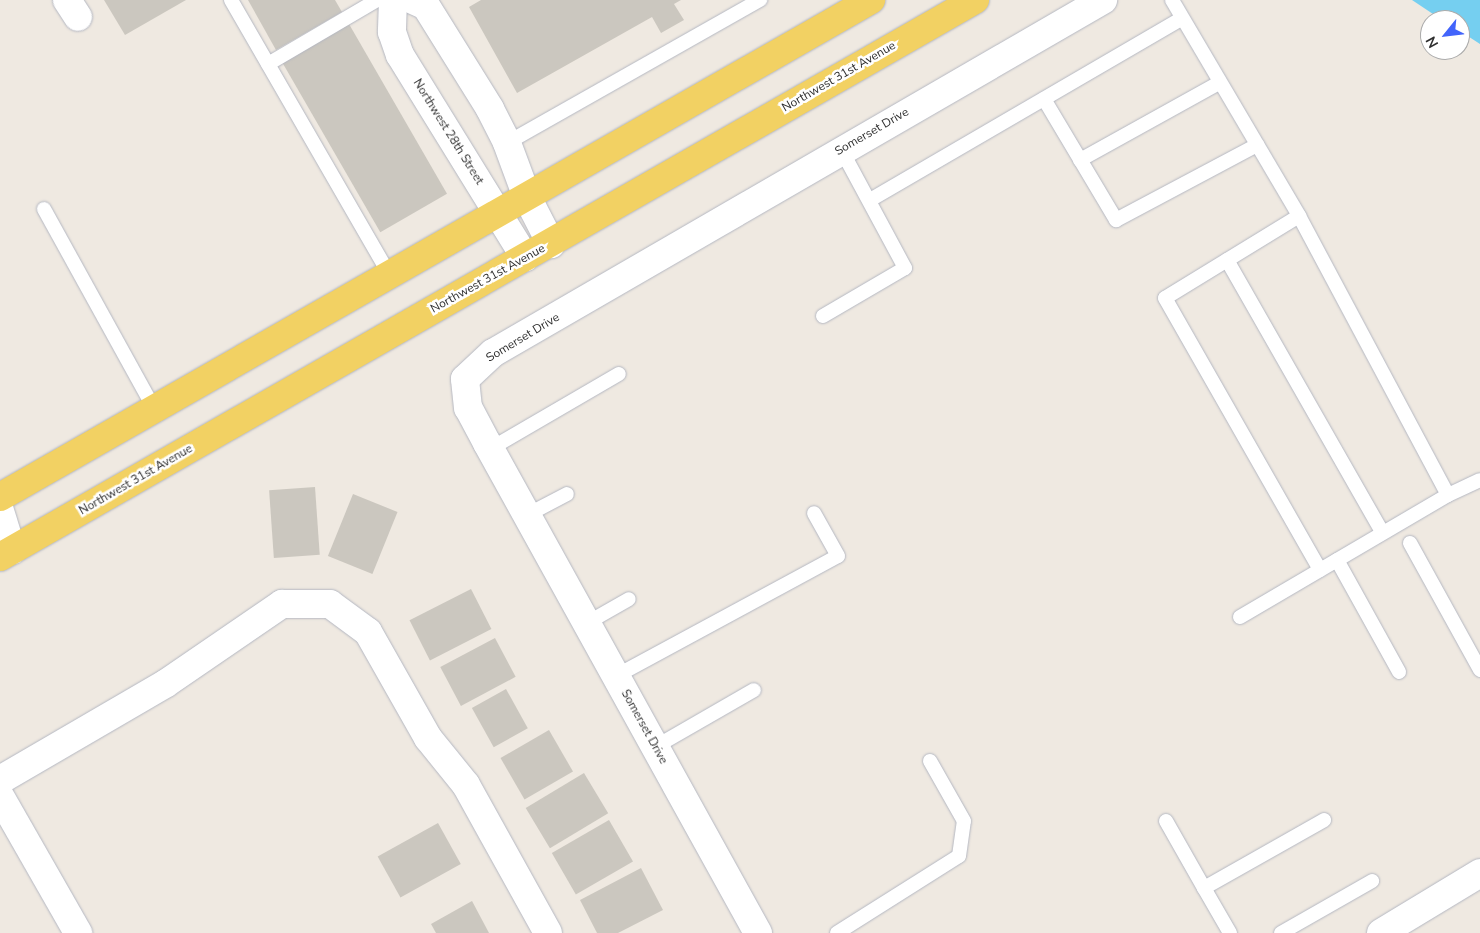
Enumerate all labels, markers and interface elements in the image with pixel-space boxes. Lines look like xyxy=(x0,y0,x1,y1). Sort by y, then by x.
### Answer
north arrow xyxy=(1420,10,1470,60)
text: N xyxy=(1421,33,1443,51)
street label: Northwest 31st Avenue xyxy=(780,39,898,115)
street label: Northwest 28th Street xyxy=(410,77,486,187)
street label: Somerset Drive xyxy=(833,105,911,159)
street label: Northwest 31st Avenue xyxy=(428,241,548,317)
street label: Somerset Drive xyxy=(484,310,562,366)
street label: Northwest 31st Avenue xyxy=(77,442,195,518)
street label: Somerset Drive xyxy=(618,687,670,767)

